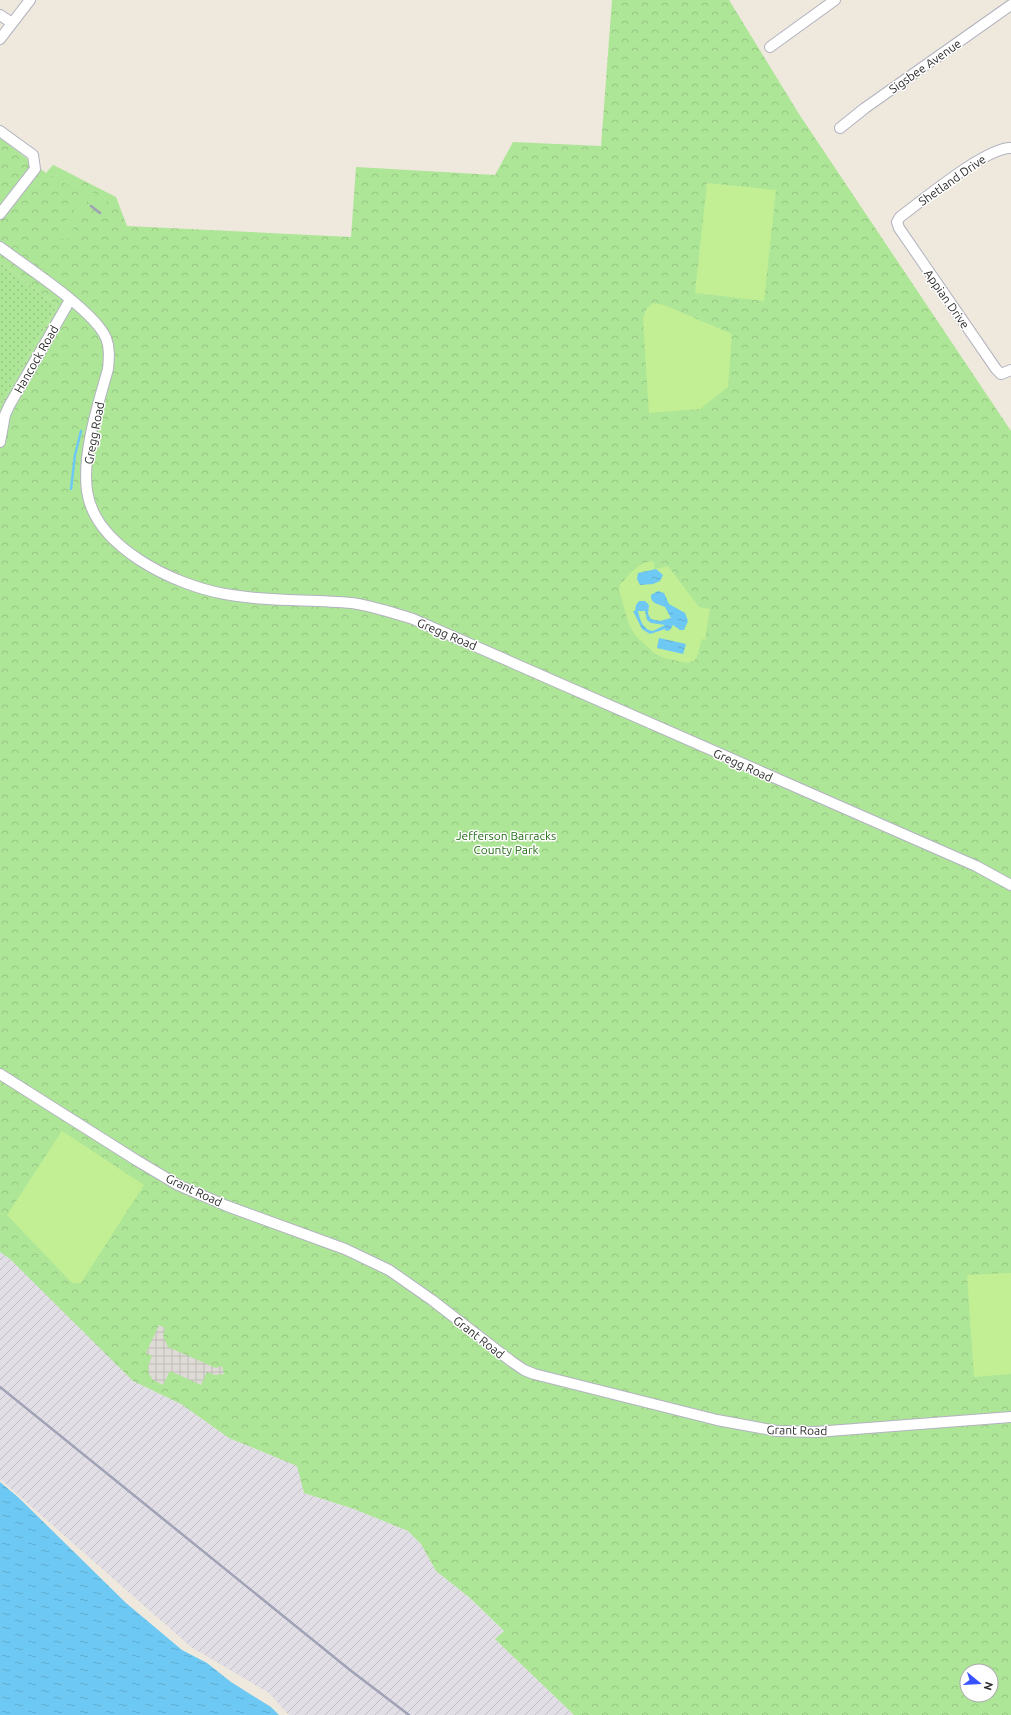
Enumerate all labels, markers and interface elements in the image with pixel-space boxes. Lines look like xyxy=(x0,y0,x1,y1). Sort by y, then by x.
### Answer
street label: Sigsbee Avenue xyxy=(887,36,963,96)
street label: Shetland Drive xyxy=(916,152,988,208)
street label: Appian Drive xyxy=(922,267,972,331)
street label: Hancock Road xyxy=(11,323,61,395)
street label: Gregg Road xyxy=(82,401,106,465)
street label: Gregg Road xyxy=(415,616,479,652)
street label: Gregg Road xyxy=(711,746,775,784)
park label: Jefferson Barracks County Park xyxy=(456,829,556,856)
street label: Grant Road xyxy=(164,1171,224,1209)
street label: Grant Road xyxy=(451,1313,507,1361)
street label: Grant Road xyxy=(767,1423,827,1437)
north arrow xyxy=(959,1663,999,1703)
text: N xyxy=(982,1680,995,1692)

